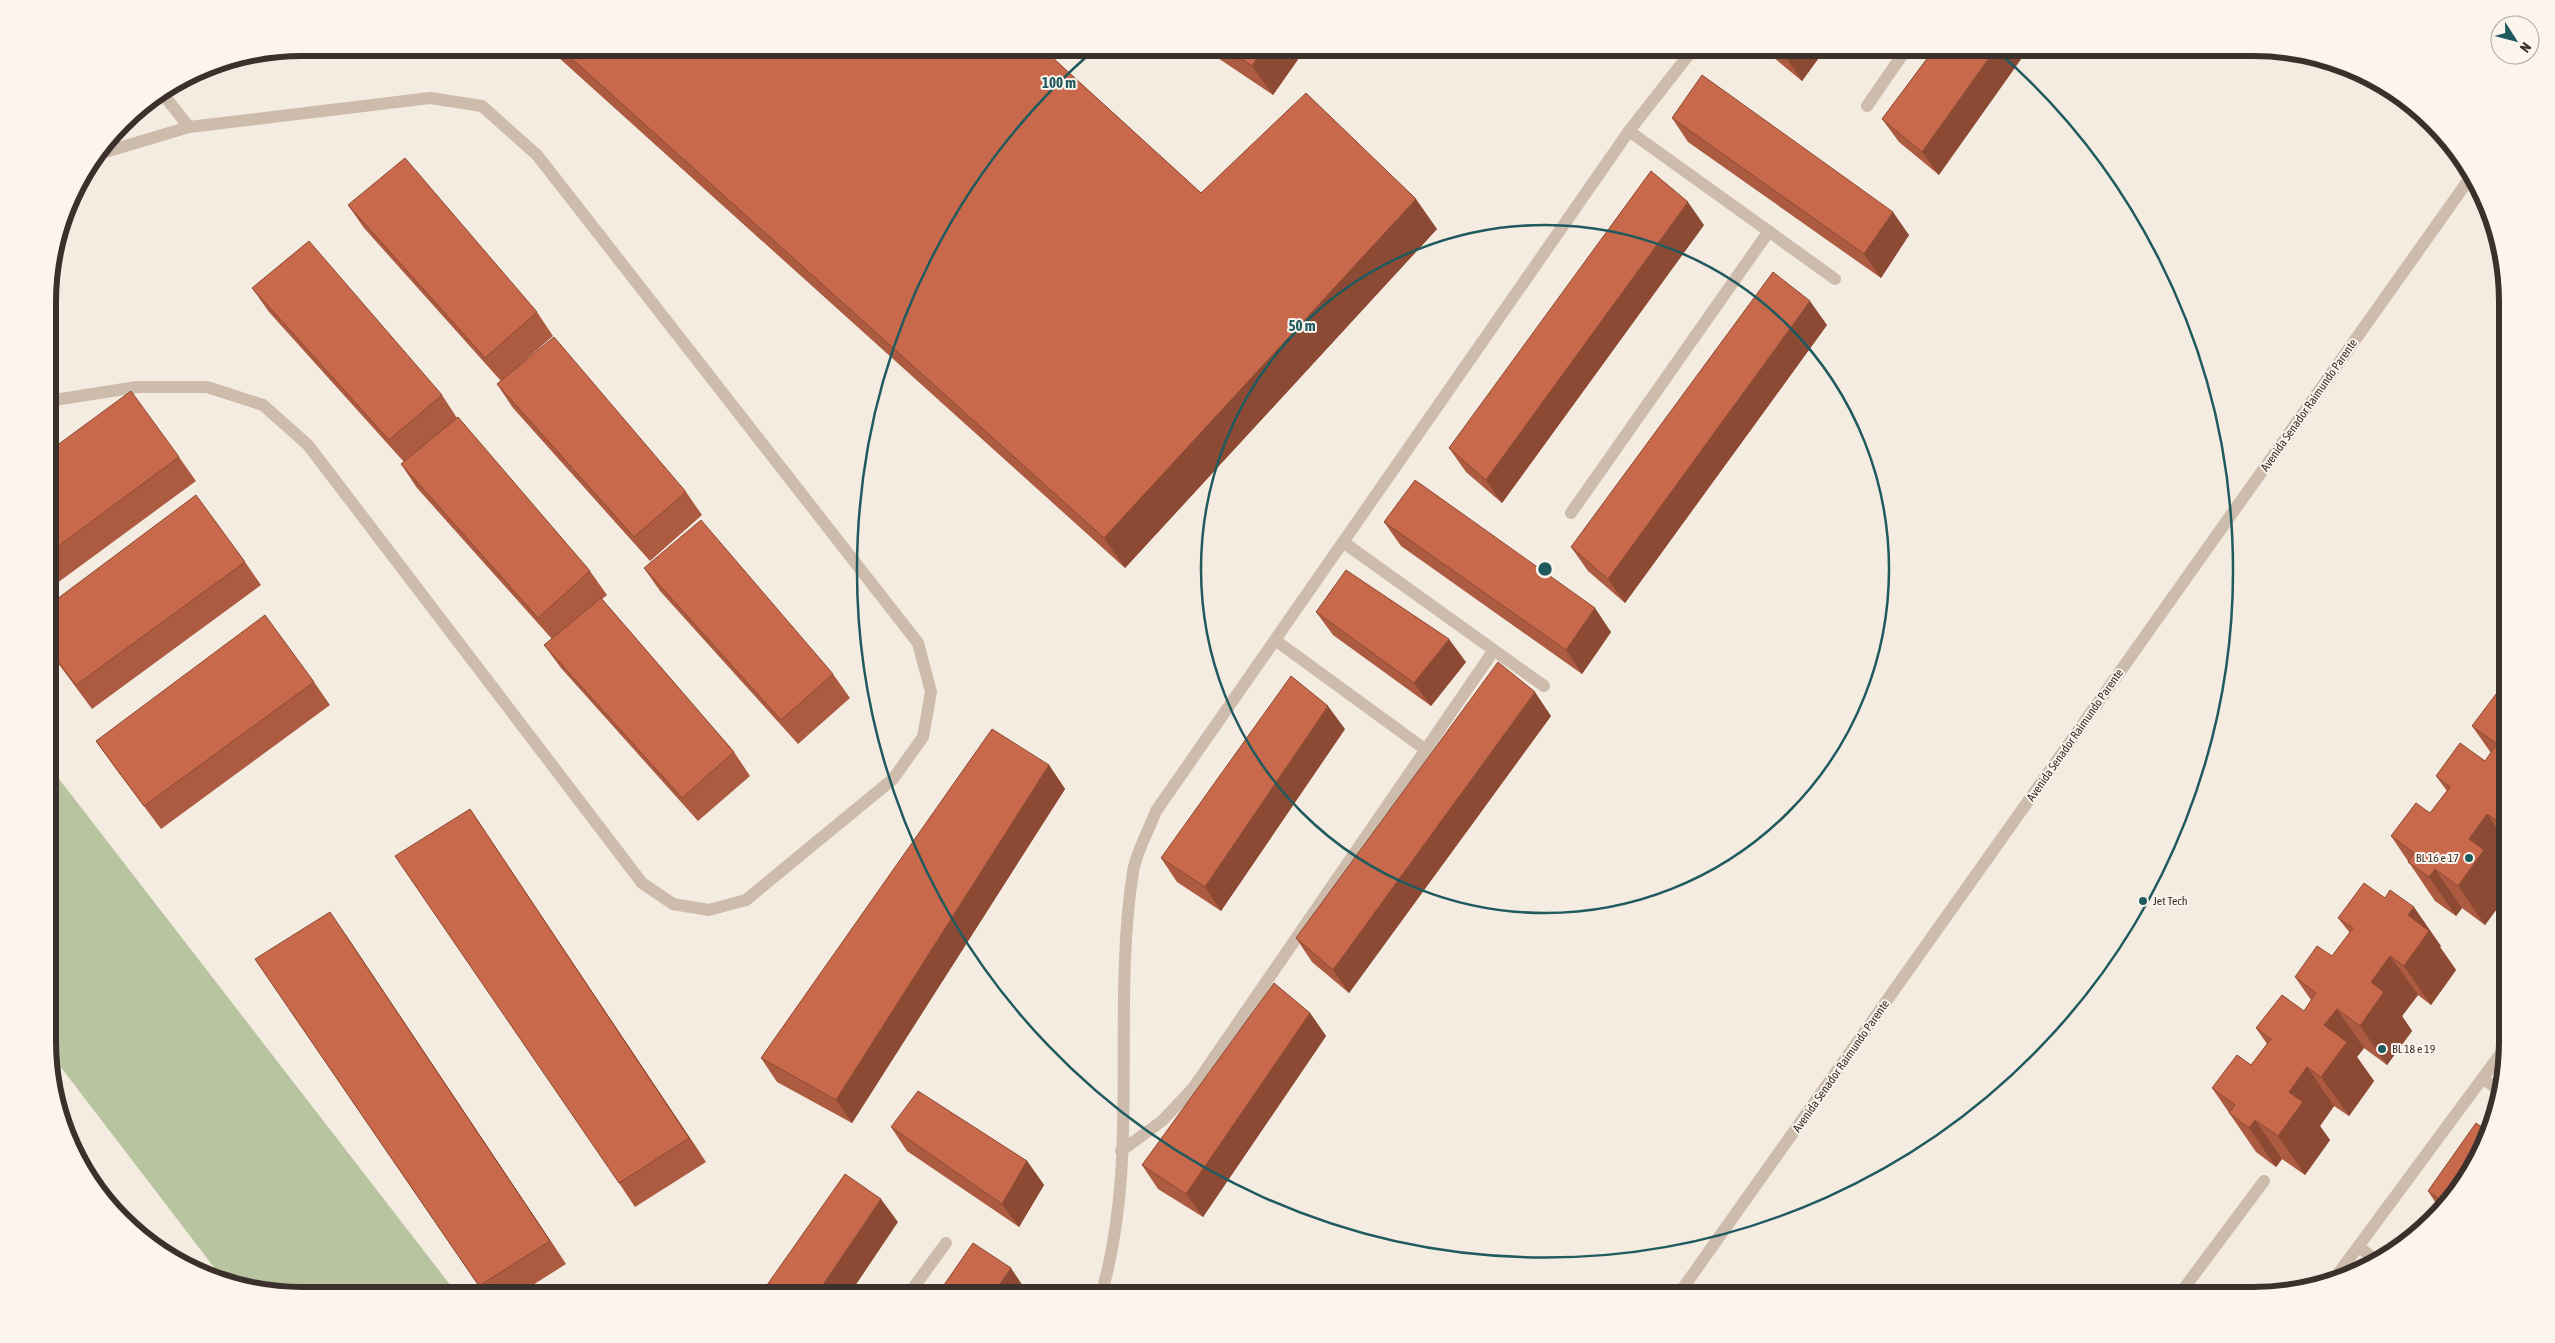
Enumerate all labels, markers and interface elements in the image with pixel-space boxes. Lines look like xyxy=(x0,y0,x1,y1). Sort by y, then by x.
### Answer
north arrow xyxy=(2490,15,2540,65)
text: N xyxy=(2517,40,2534,56)
text: 100 m xyxy=(1042,74,1076,91)
text: 50 m xyxy=(1289,317,1316,334)
street label: Avenida Senador Raimundo Parente xyxy=(2258,336,2360,474)
centre of rings xyxy=(1536,560,1554,578)
street label: Avenida Senador Raimundo Parente xyxy=(2024,666,2126,804)
place label: BL 16 e 17 xyxy=(2416,851,2459,865)
marker: BL 16 e 17 xyxy=(2463,852,2475,864)
place label: Jet Tech xyxy=(2153,894,2188,908)
marker: Jet Tech xyxy=(2137,895,2149,907)
street label: Avenida Senador Raimundo Parente xyxy=(1790,997,1892,1135)
place label: BL 18 e 19 xyxy=(2392,1042,2436,1056)
marker: BL 18 e 19 xyxy=(2376,1043,2388,1055)

